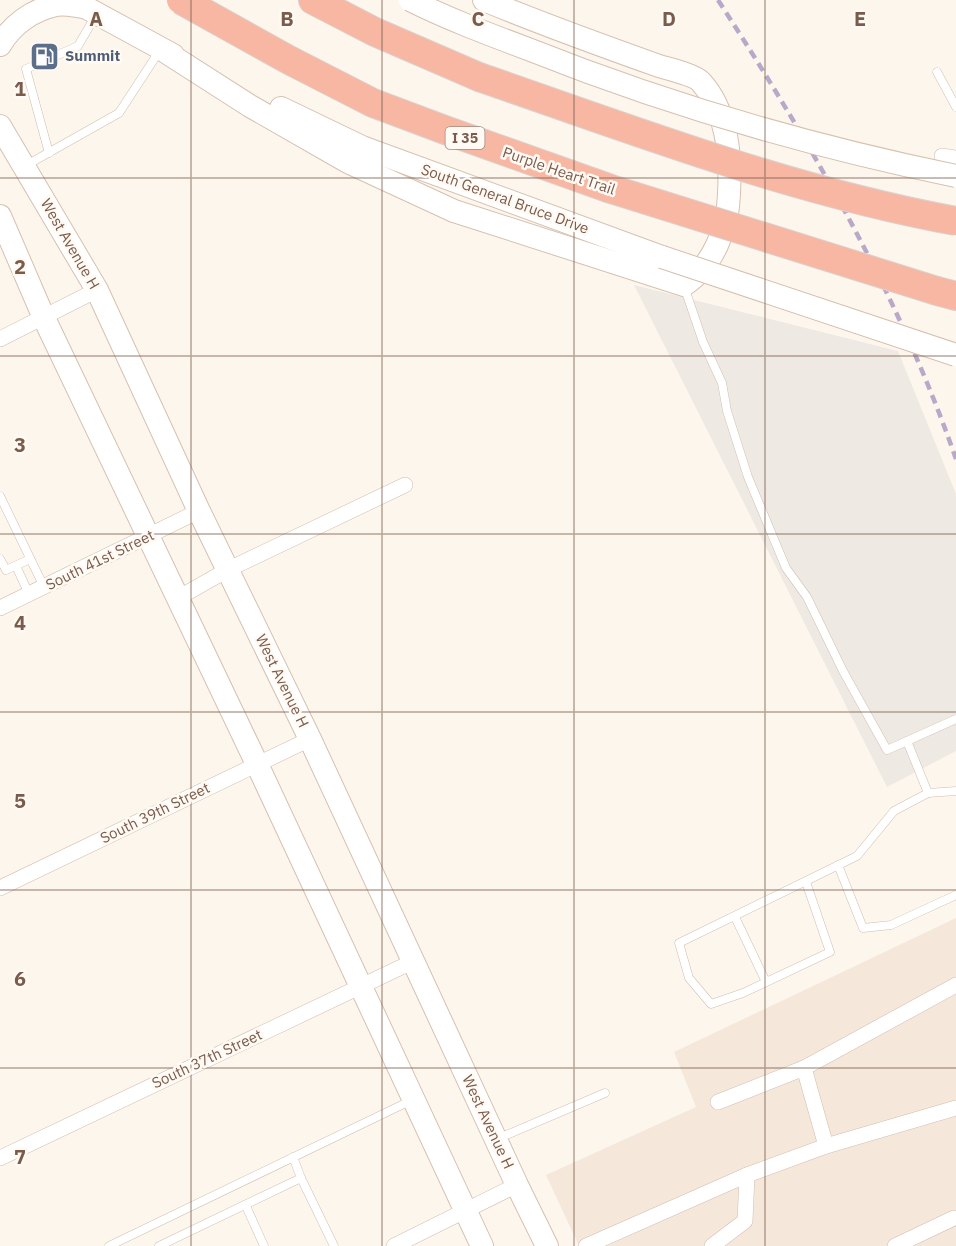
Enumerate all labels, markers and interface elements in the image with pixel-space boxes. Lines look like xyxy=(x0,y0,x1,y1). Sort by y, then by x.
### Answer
text: A xyxy=(89,5,103,32)
text: B xyxy=(280,5,294,32)
text: C xyxy=(471,5,485,32)
text: D xyxy=(662,5,676,32)
text: E xyxy=(854,5,866,32)
fuel station icon: Summit xyxy=(28,40,60,72)
place label: Summit xyxy=(65,46,120,65)
text: 1 xyxy=(14,75,26,102)
road number: I 35 xyxy=(446,127,484,149)
street label: Purple Heart Trail xyxy=(500,142,618,199)
street label: South General Bruce Drive xyxy=(419,159,592,238)
street label: West Avenue H xyxy=(37,195,104,293)
text: 2 xyxy=(14,253,26,280)
text: 3 xyxy=(14,431,26,458)
street label: South 41st Street xyxy=(43,525,157,594)
text: 4 xyxy=(14,609,26,636)
street label: West Avenue H xyxy=(252,631,313,731)
street label: South 39th Street xyxy=(97,778,213,847)
text: 5 xyxy=(14,787,26,814)
text: 6 xyxy=(14,965,26,992)
street label: South 37th Street xyxy=(149,1025,265,1092)
street label: West Avenue H xyxy=(458,1072,519,1172)
text: 7 xyxy=(14,1143,26,1170)

